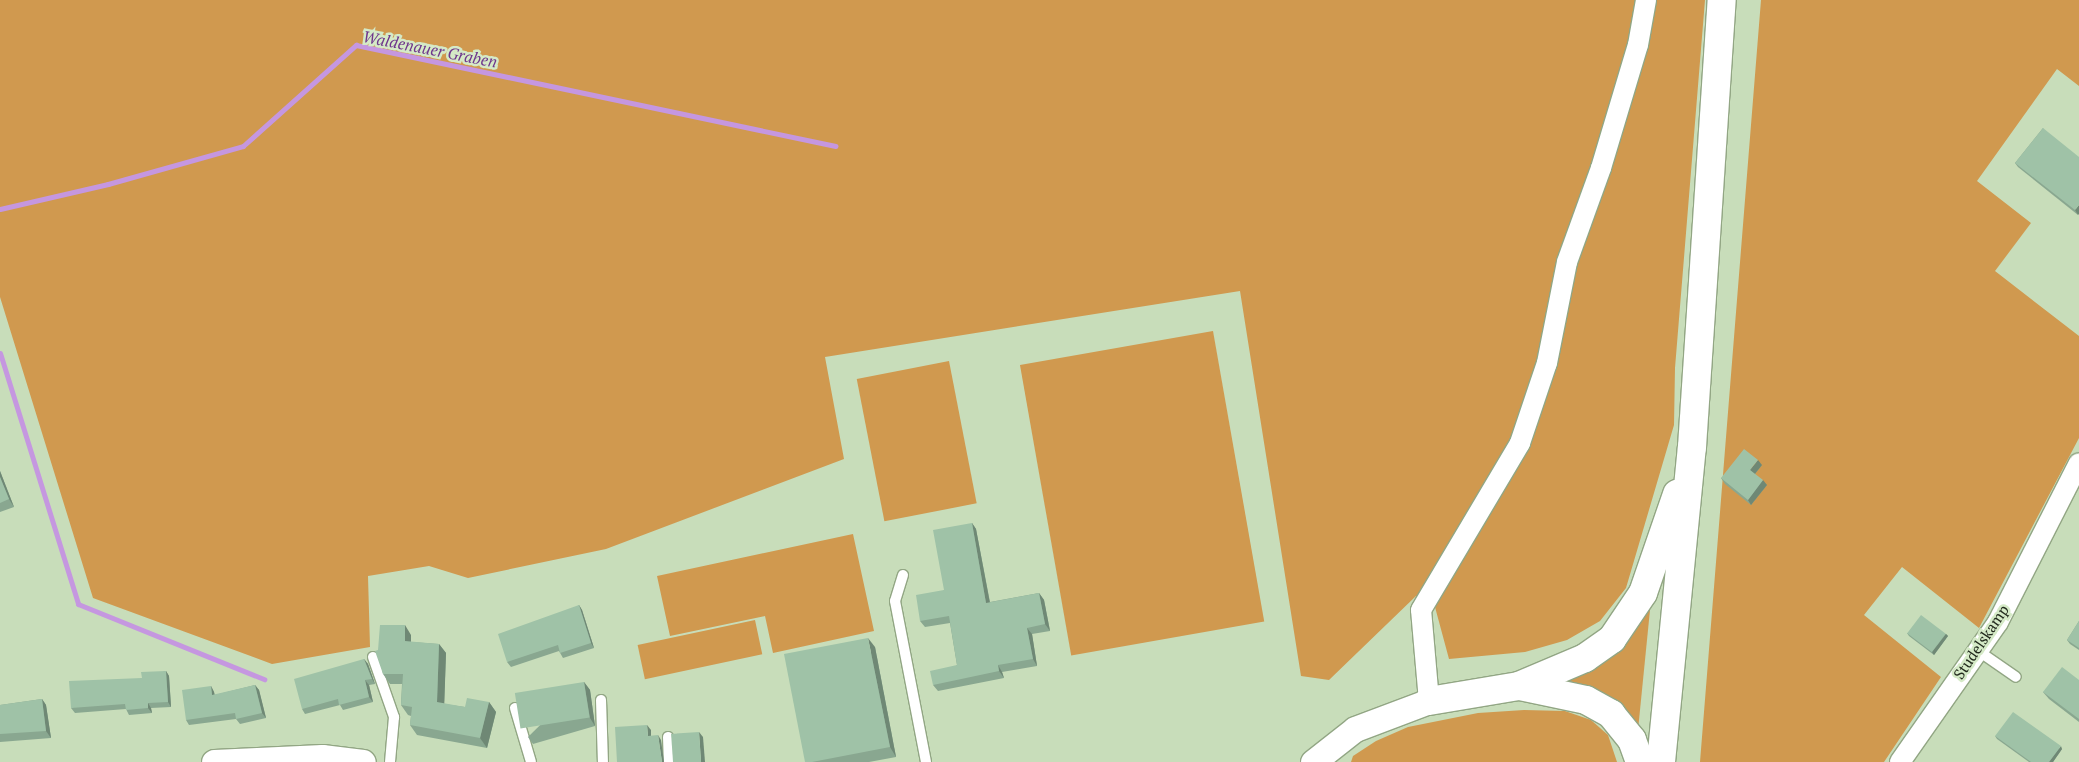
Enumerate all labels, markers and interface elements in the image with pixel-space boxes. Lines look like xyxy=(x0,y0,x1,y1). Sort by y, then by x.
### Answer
water label: Waldenauer Graben xyxy=(361,27,499,71)
street label: Studelskamp xyxy=(1950,601,2012,683)

